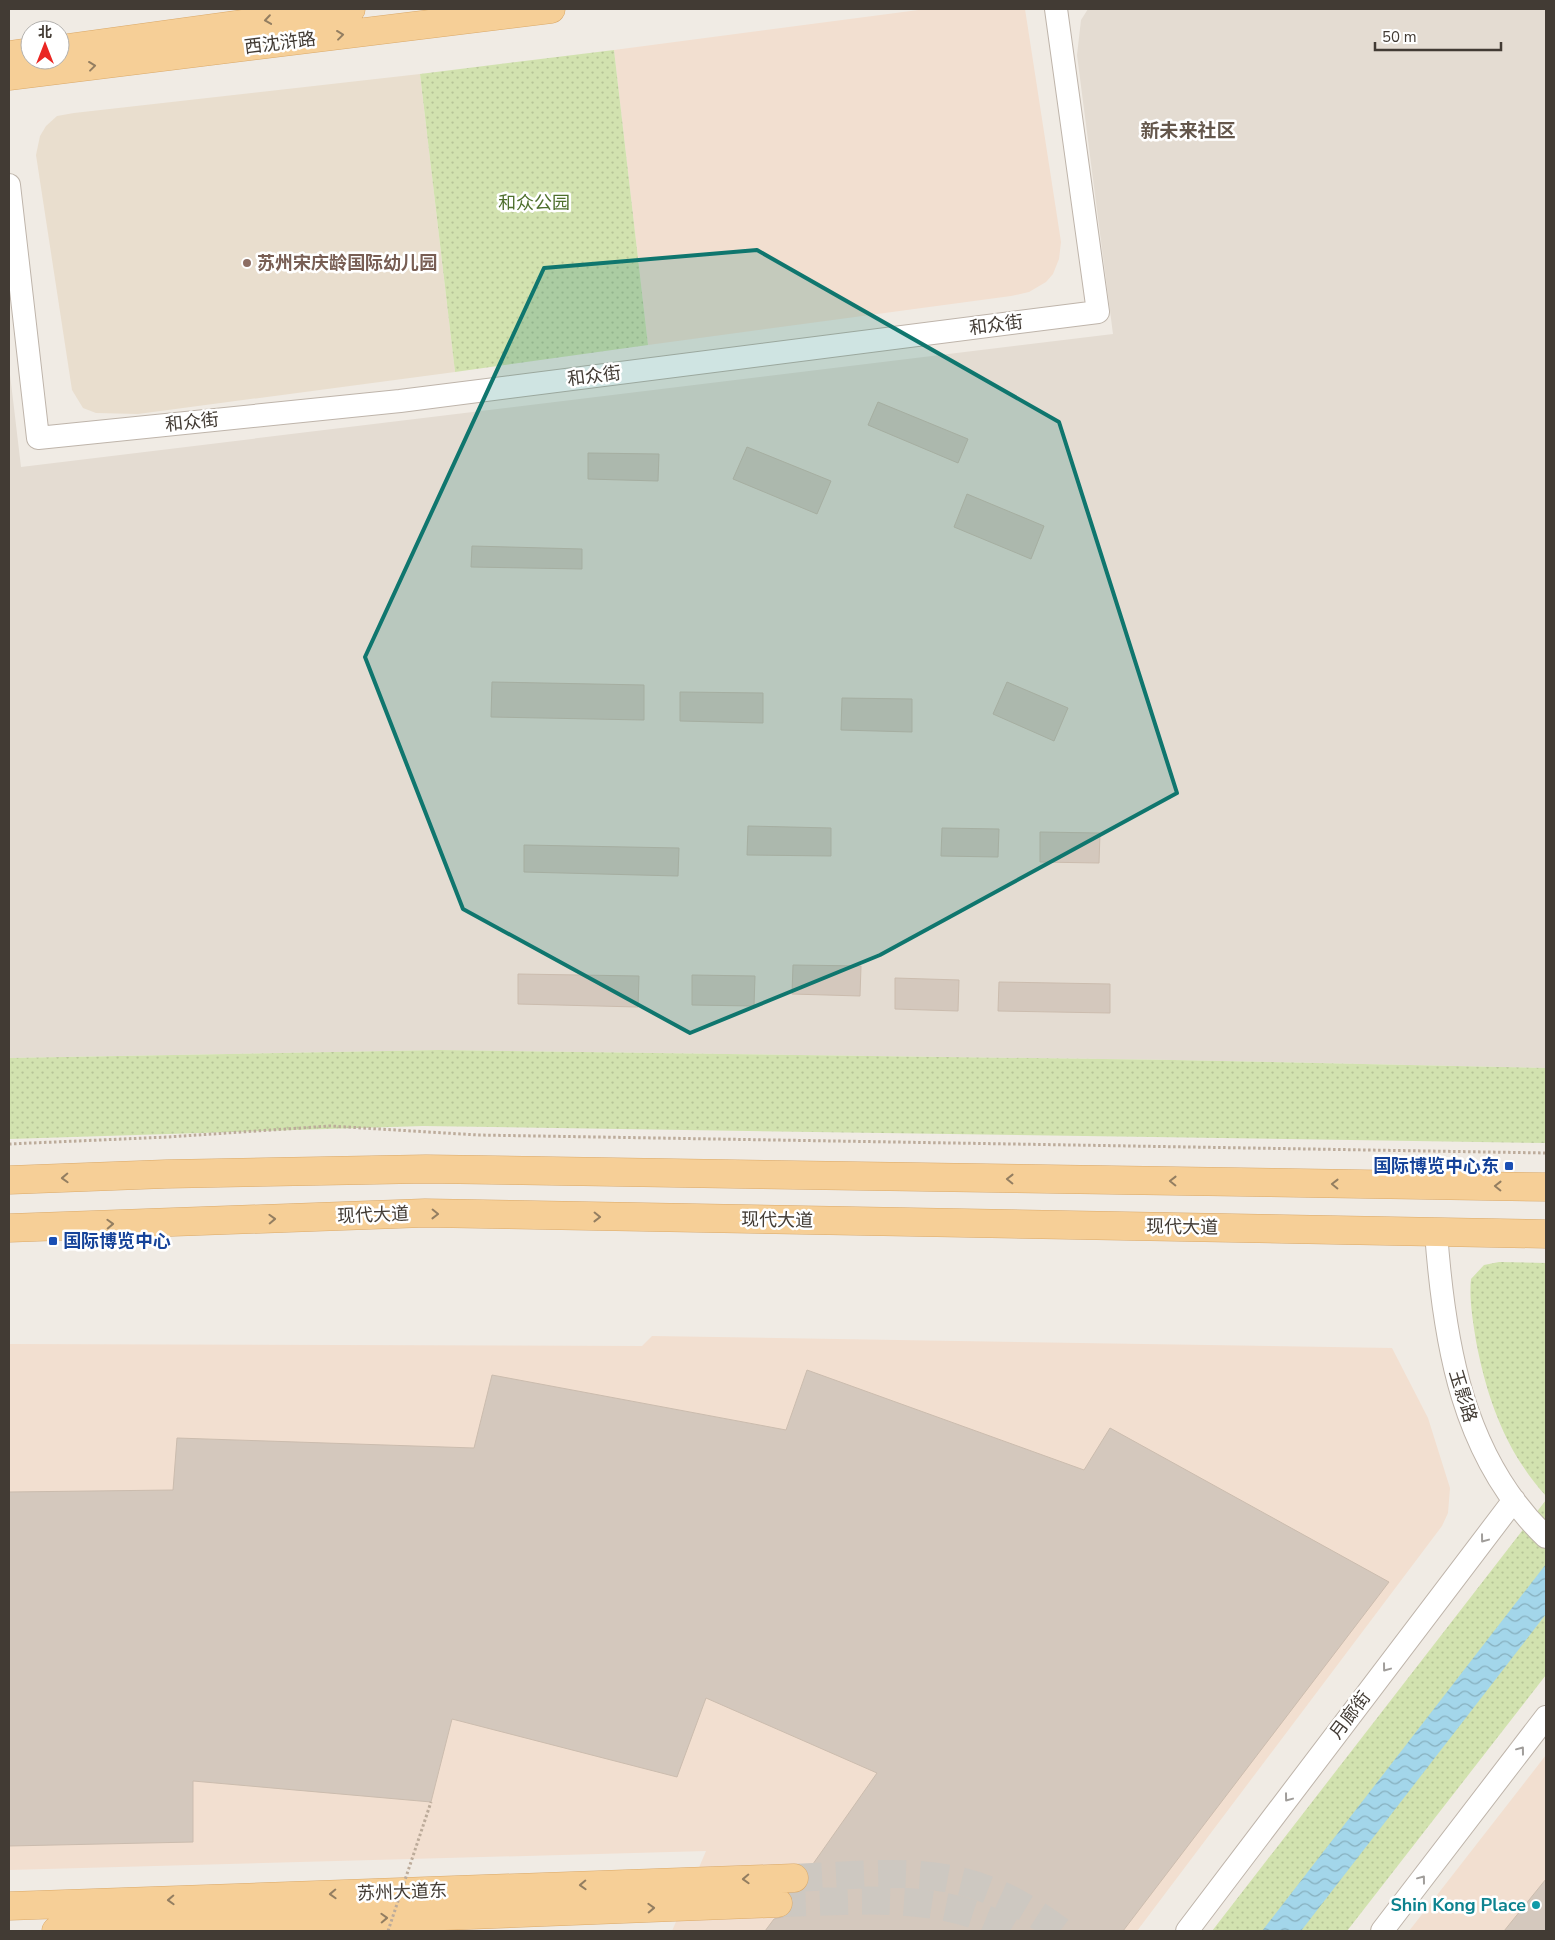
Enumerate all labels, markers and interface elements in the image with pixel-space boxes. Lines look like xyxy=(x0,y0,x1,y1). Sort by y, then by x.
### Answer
one-way arrow xyxy=(264,14,272,25)
north arrow xyxy=(20,20,70,70)
scale bar xyxy=(1375,20,1501,52)
text: 北 xyxy=(38,23,52,42)
street label: 西沈浒路 xyxy=(243,27,317,59)
text: 50 m xyxy=(1382,27,1417,47)
one-way arrow xyxy=(336,30,344,41)
one-way arrow xyxy=(88,61,96,72)
district label: 新未来社区 xyxy=(1140,118,1236,144)
park label: 和众公园 xyxy=(498,191,570,215)
place label: 苏州宋庆龄国际幼儿园 xyxy=(257,251,437,275)
marker: 苏州宋庆龄国际幼儿园 xyxy=(241,257,253,269)
street label: 和众街 xyxy=(968,310,1024,340)
street label: 和众街 xyxy=(566,361,622,391)
street label: 和众街 xyxy=(164,407,220,437)
place label: 国际博览中心东 xyxy=(1373,1154,1499,1178)
marker: 国际博览中心东 xyxy=(1503,1160,1515,1172)
one-way arrow xyxy=(61,1172,69,1183)
one-way arrow xyxy=(1006,1173,1014,1184)
one-way arrow xyxy=(1168,1176,1176,1186)
one-way arrow xyxy=(1331,1179,1338,1189)
one-way arrow xyxy=(1493,1181,1501,1191)
street label: 现代大道 xyxy=(337,1202,409,1228)
street label: 现代大道 xyxy=(741,1207,813,1233)
one-way arrow xyxy=(431,1208,439,1219)
one-way arrow xyxy=(593,1211,601,1222)
one-way arrow xyxy=(269,1213,277,1224)
street label: 现代大道 xyxy=(1146,1214,1218,1240)
one-way arrow xyxy=(106,1219,114,1229)
place label: 国际博览中心 xyxy=(63,1229,171,1253)
marker: 国际博览中心 xyxy=(47,1235,59,1247)
street label: 玉影路 xyxy=(1444,1367,1482,1425)
one-way arrow xyxy=(1481,1533,1490,1543)
one-way arrow xyxy=(1383,1662,1392,1672)
street label: 月廊街 xyxy=(1324,1686,1376,1744)
one-way arrow xyxy=(1516,1747,1524,1756)
one-way arrow xyxy=(1285,1792,1294,1802)
one-way arrow xyxy=(741,1874,749,1885)
one-way arrow xyxy=(1417,1876,1425,1885)
street label: 苏州大道东 xyxy=(357,1878,447,1906)
one-way arrow xyxy=(579,1880,587,1890)
one-way arrow xyxy=(329,1889,337,1899)
place label: Shin Kong Place xyxy=(1390,1893,1526,1917)
one-way arrow xyxy=(167,1895,174,1905)
marker: Shin Kong Place xyxy=(1530,1899,1542,1911)
one-way arrow xyxy=(648,1903,656,1913)
one-way arrow xyxy=(380,1913,388,1924)

